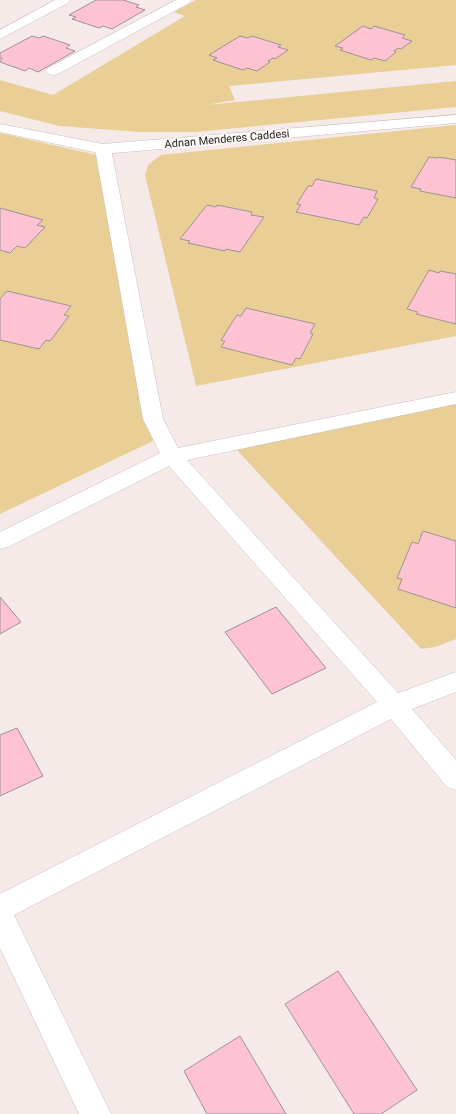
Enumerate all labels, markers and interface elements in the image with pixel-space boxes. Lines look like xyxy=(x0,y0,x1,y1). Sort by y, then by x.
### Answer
street label: Adnan Menderes Caddesi xyxy=(164,127,290,151)

